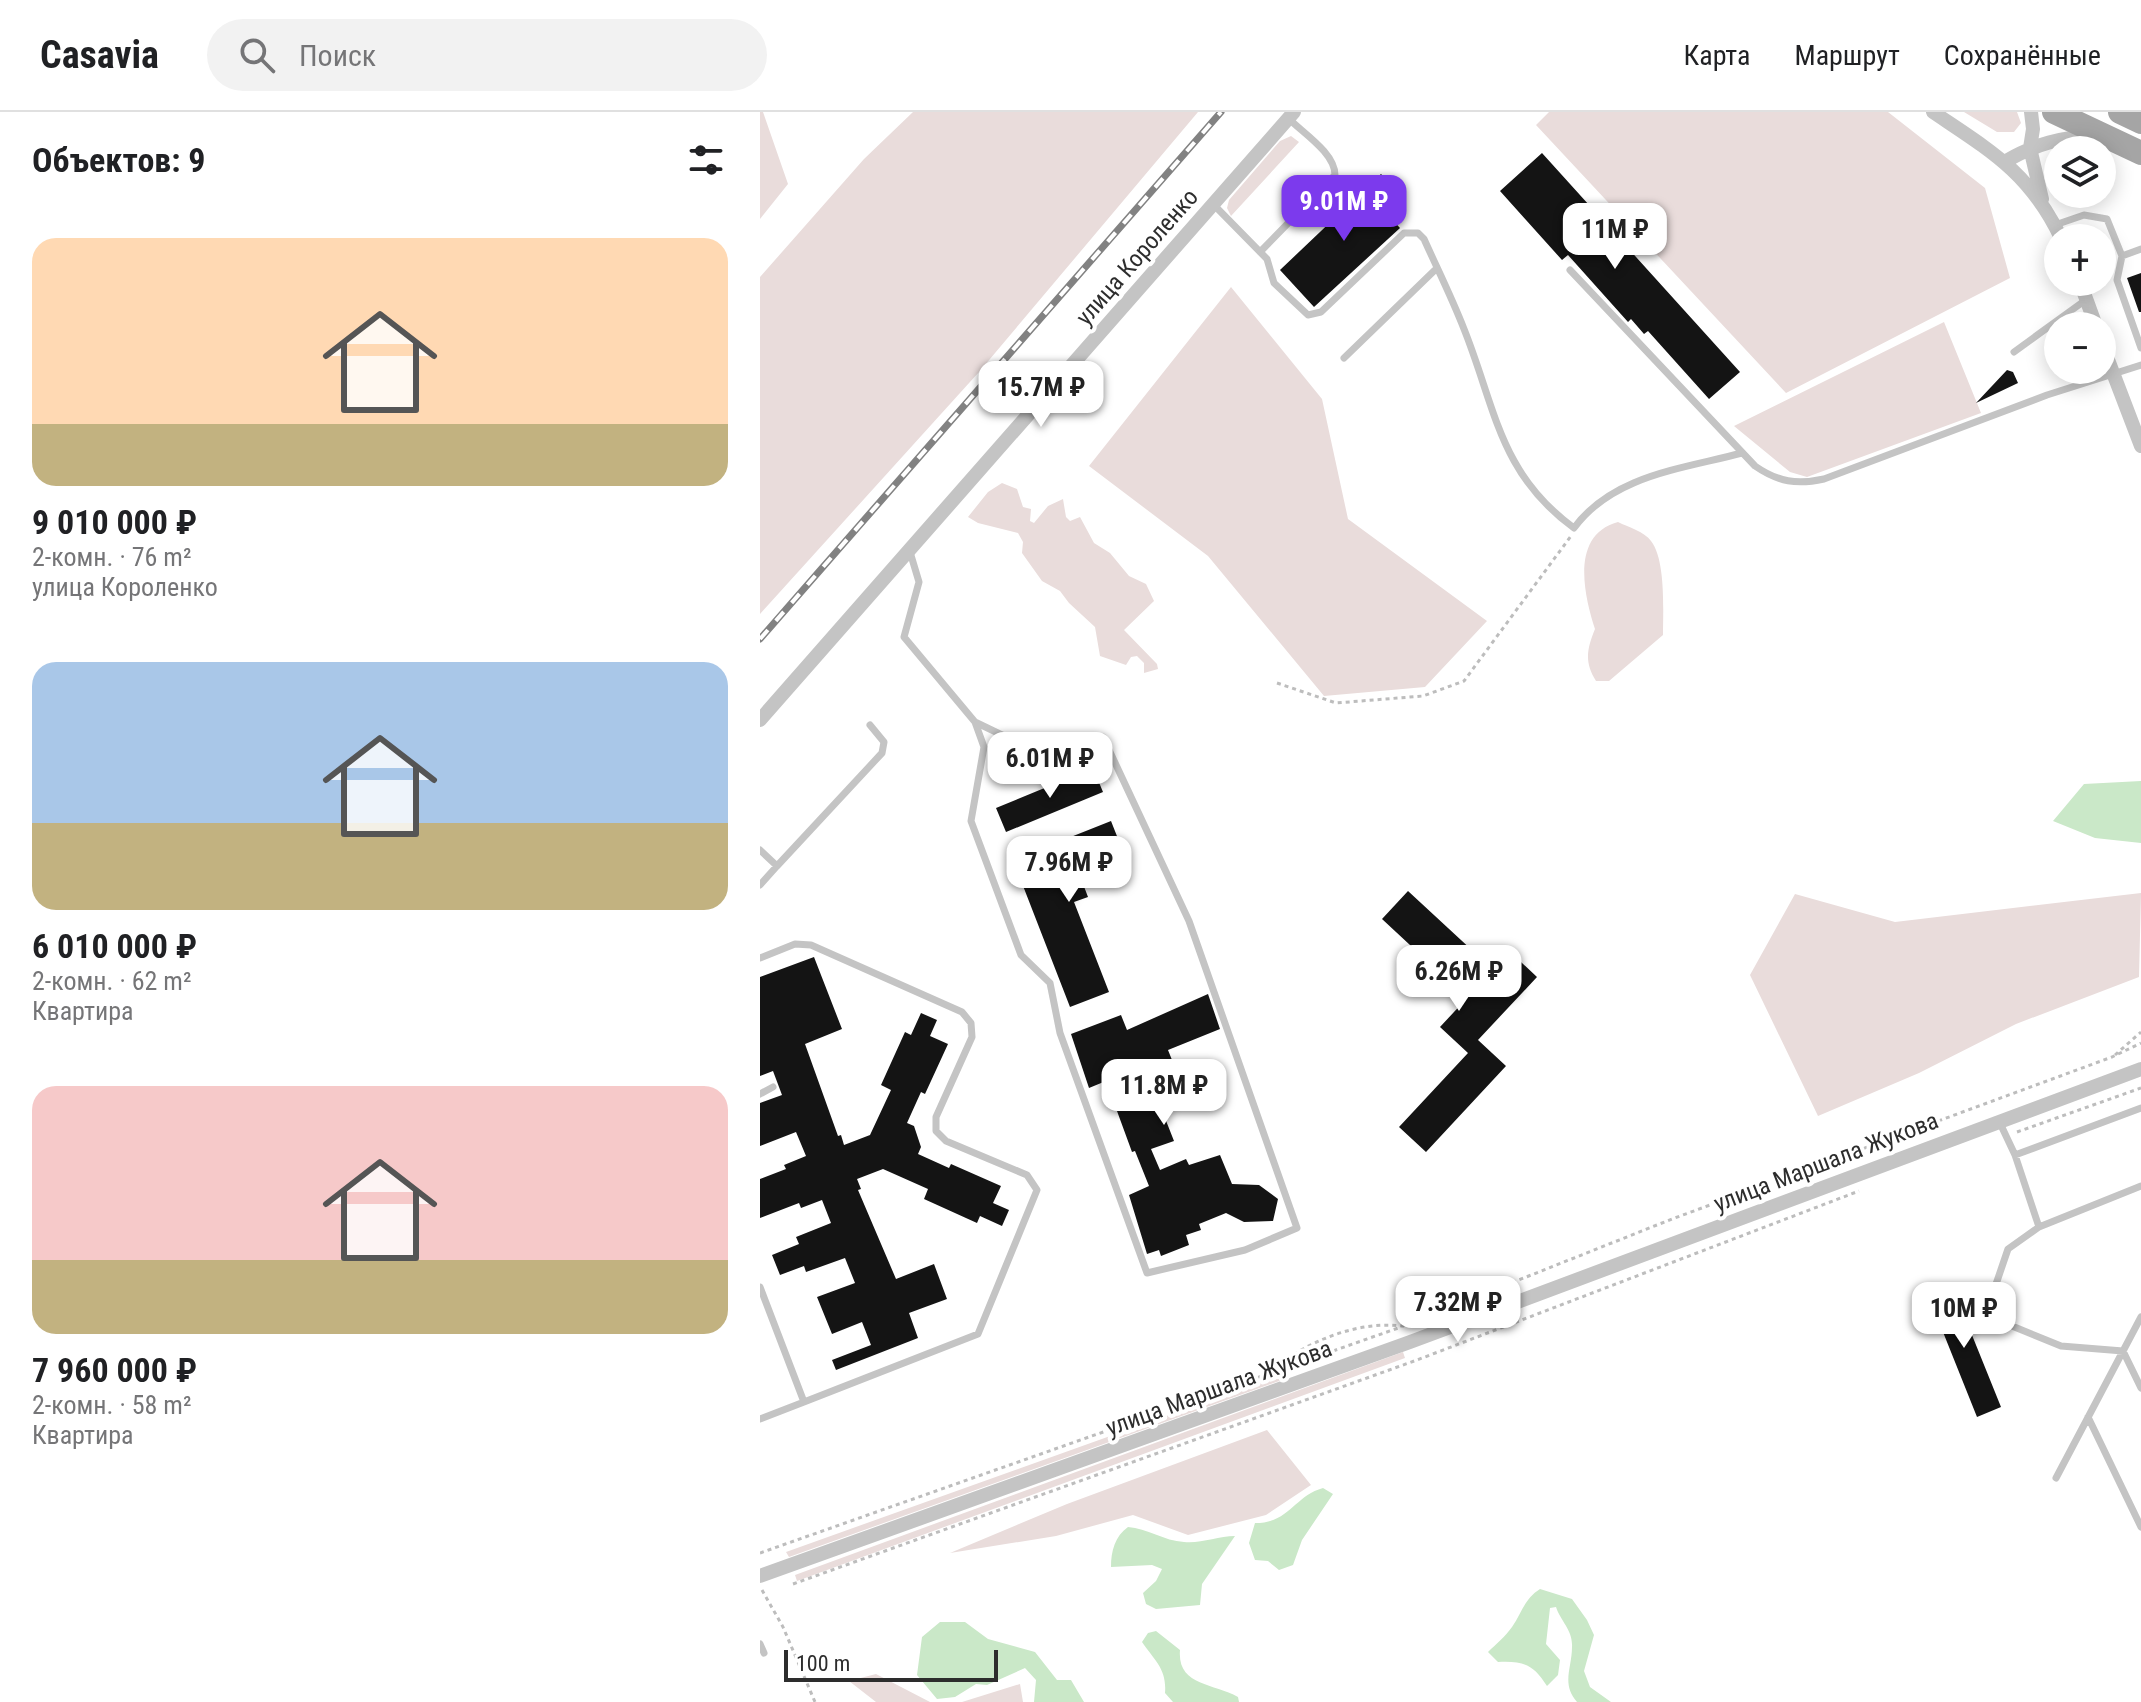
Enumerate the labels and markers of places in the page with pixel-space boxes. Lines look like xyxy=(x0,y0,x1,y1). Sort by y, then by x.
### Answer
pin: 9.01M ₽ xyxy=(1270,175,1418,243)
pin: 11M ₽ xyxy=(1559,203,1671,271)
pin: 15.7M ₽ xyxy=(967,361,1115,429)
pin: 6.01M ₽ xyxy=(976,732,1124,800)
pin: 7.96M ₽ xyxy=(995,836,1143,904)
pin: 6.26M ₽ xyxy=(1385,945,1533,1013)
pin: 11.8M ₽ xyxy=(1090,1059,1238,1127)
pin: 7.32M ₽ xyxy=(1384,1276,1532,1344)
pin: 10M ₽ xyxy=(1908,1282,2020,1350)

